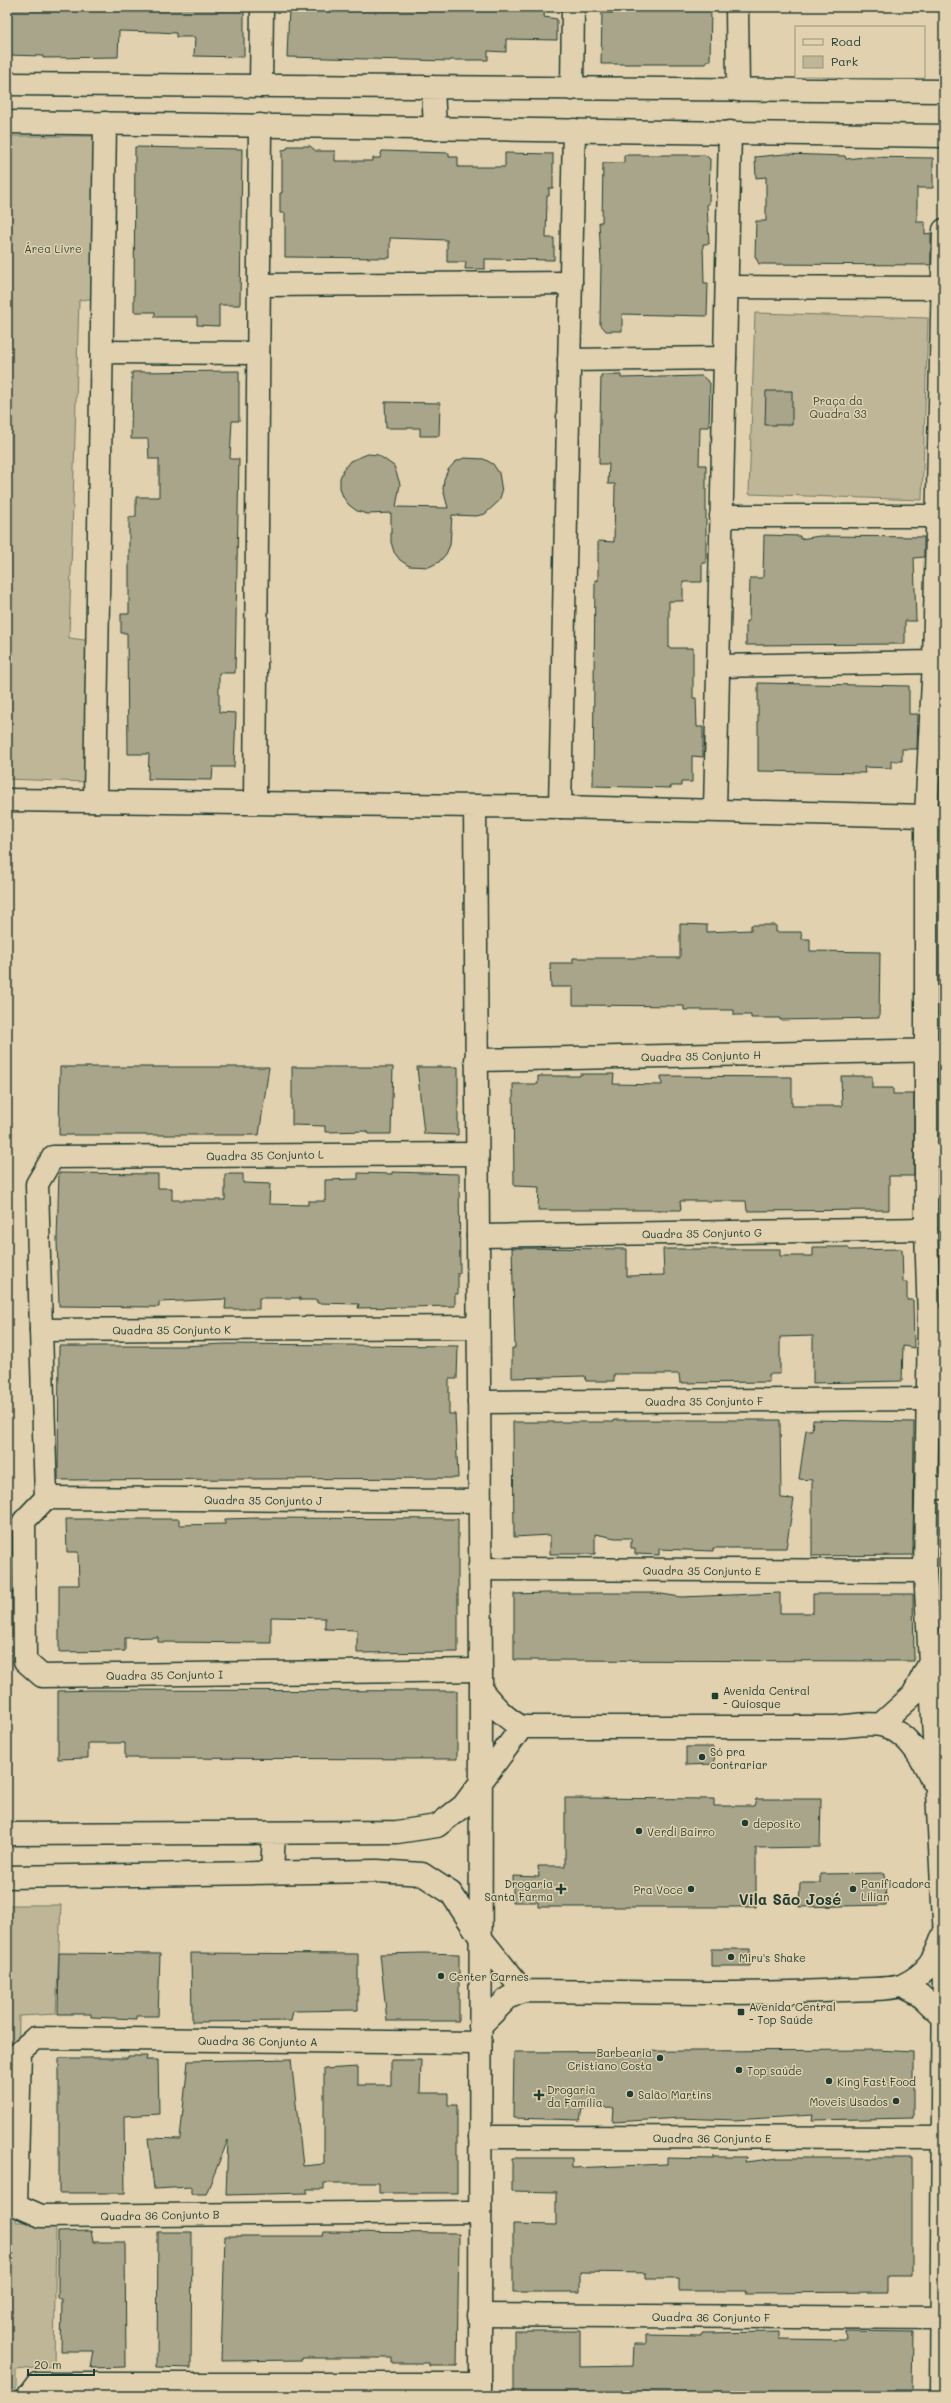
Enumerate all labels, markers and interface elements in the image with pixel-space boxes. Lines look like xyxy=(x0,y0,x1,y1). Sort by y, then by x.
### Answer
legend xyxy=(795,26,925,78)
text: Road xyxy=(831,33,861,49)
text: Park xyxy=(831,53,858,69)
park label: Área Livre xyxy=(24,241,82,256)
park label: Praça da Quadra 33 xyxy=(809,393,867,421)
street label: Quadra 35 Conjunto H xyxy=(641,1046,761,1064)
street label: Quadra 35 Conjunto L xyxy=(206,1146,324,1164)
street label: Quadra 35 Conjunto G xyxy=(642,1224,762,1241)
street label: Quadra 35 Conjunto K xyxy=(112,1321,231,1337)
street label: Quadra 35 Conjunto F xyxy=(645,1393,763,1408)
street label: Quadra 35 Conjunto J xyxy=(204,1492,322,1507)
street label: Quadra 35 Conjunto E xyxy=(643,1562,761,1578)
street label: Quadra 35 Conjunto I xyxy=(106,1666,223,1683)
place label: Avenida Central - Quiosque xyxy=(723,1683,810,1711)
marker: Avenida Central - Quiosque xyxy=(710,1691,720,1701)
place label: Só pra contrariar xyxy=(710,1744,768,1772)
marker: Só pra contrariar xyxy=(697,1752,707,1762)
place label: deposito xyxy=(753,1816,801,1831)
marker: deposito xyxy=(740,1818,750,1828)
place label: Verdi Bairro xyxy=(647,1824,715,1839)
marker: Verdi Bairro xyxy=(634,1826,644,1836)
place label: Drogaria Santa Farma xyxy=(485,1876,553,1904)
place label: Panificadora Lilian xyxy=(861,1876,931,1904)
place label: Pra Voce xyxy=(634,1882,683,1897)
marker: Drogaria Santa Farma xyxy=(556,1884,566,1894)
marker: Pra Voce xyxy=(686,1884,696,1894)
marker: Panificadora Lilian xyxy=(848,1884,858,1894)
district label: Vila São José xyxy=(739,1889,841,1909)
place label: Miru's Shake xyxy=(739,1950,806,1965)
marker: Miru's Shake xyxy=(726,1952,736,1962)
place label: Center Carnes xyxy=(449,1969,529,1984)
marker: Center Carnes xyxy=(436,1971,446,1981)
place label: Avenida Central - Top Saúde xyxy=(749,1999,836,2027)
marker: Avenida Central - Top Saúde xyxy=(736,2007,746,2017)
street label: Quadra 36 Conjunto A xyxy=(198,2032,318,2049)
place label: Barbearia Cristiano Costa xyxy=(567,2045,652,2073)
marker: Barbearia Cristiano Costa xyxy=(655,2053,665,2063)
place label: Top saúde xyxy=(747,2063,802,2078)
marker: Top saúde xyxy=(734,2065,744,2075)
place label: King Fast Food xyxy=(837,2074,916,2089)
marker: King Fast Food xyxy=(824,2076,834,2086)
place label: Drogaria da Família xyxy=(547,2082,603,2110)
place label: Salão Martins xyxy=(638,2087,712,2102)
marker: Salão Martins xyxy=(625,2089,635,2099)
marker: Drogaria da Família xyxy=(534,2090,544,2100)
place label: Moveis Usados xyxy=(809,2094,888,2109)
marker: Moveis Usados xyxy=(891,2096,901,2106)
street label: Quadra 36 Conjunto E xyxy=(653,2130,771,2145)
street label: Quadra 36 Conjunto B xyxy=(100,2206,220,2224)
street label: Quadra 36 Conjunto F xyxy=(652,2309,770,2324)
scale bar xyxy=(28,2351,94,2377)
text: 20 m xyxy=(34,2356,62,2372)

